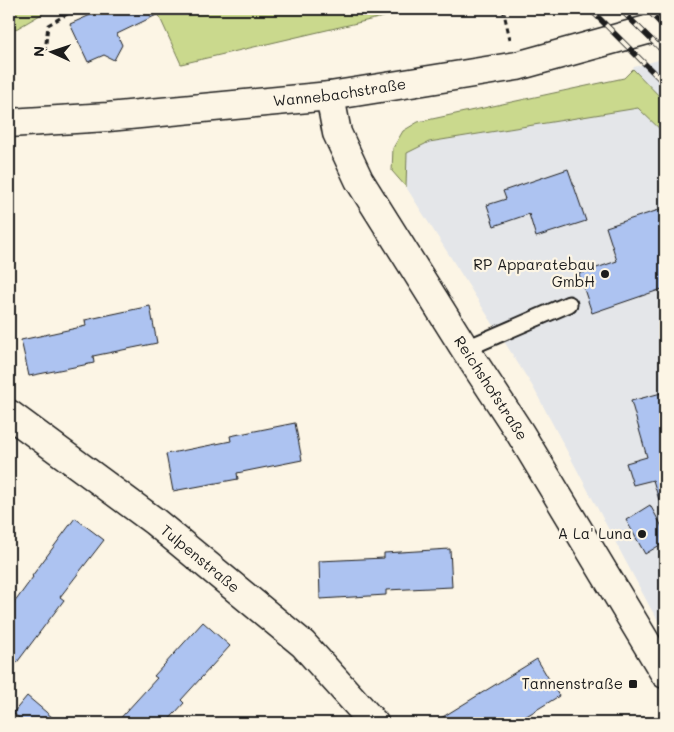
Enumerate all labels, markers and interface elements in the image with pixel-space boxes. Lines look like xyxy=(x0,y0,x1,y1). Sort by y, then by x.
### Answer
north arrow xyxy=(28,28,78,78)
text: N xyxy=(29,45,48,57)
street label: Wannebachstraße xyxy=(272,73,407,110)
place label: RP Apparatebau GmbH xyxy=(473,254,595,291)
marker: RP Apparatebau GmbH xyxy=(599,268,611,280)
street label: Reichshofstraße xyxy=(450,332,533,444)
street label: Tulpenstraße xyxy=(157,520,244,597)
place label: A La' Luna xyxy=(558,523,632,543)
marker: A La' Luna xyxy=(636,528,648,540)
place label: Tannenstraße xyxy=(522,673,623,693)
marker: Tannenstraße xyxy=(627,678,639,690)

